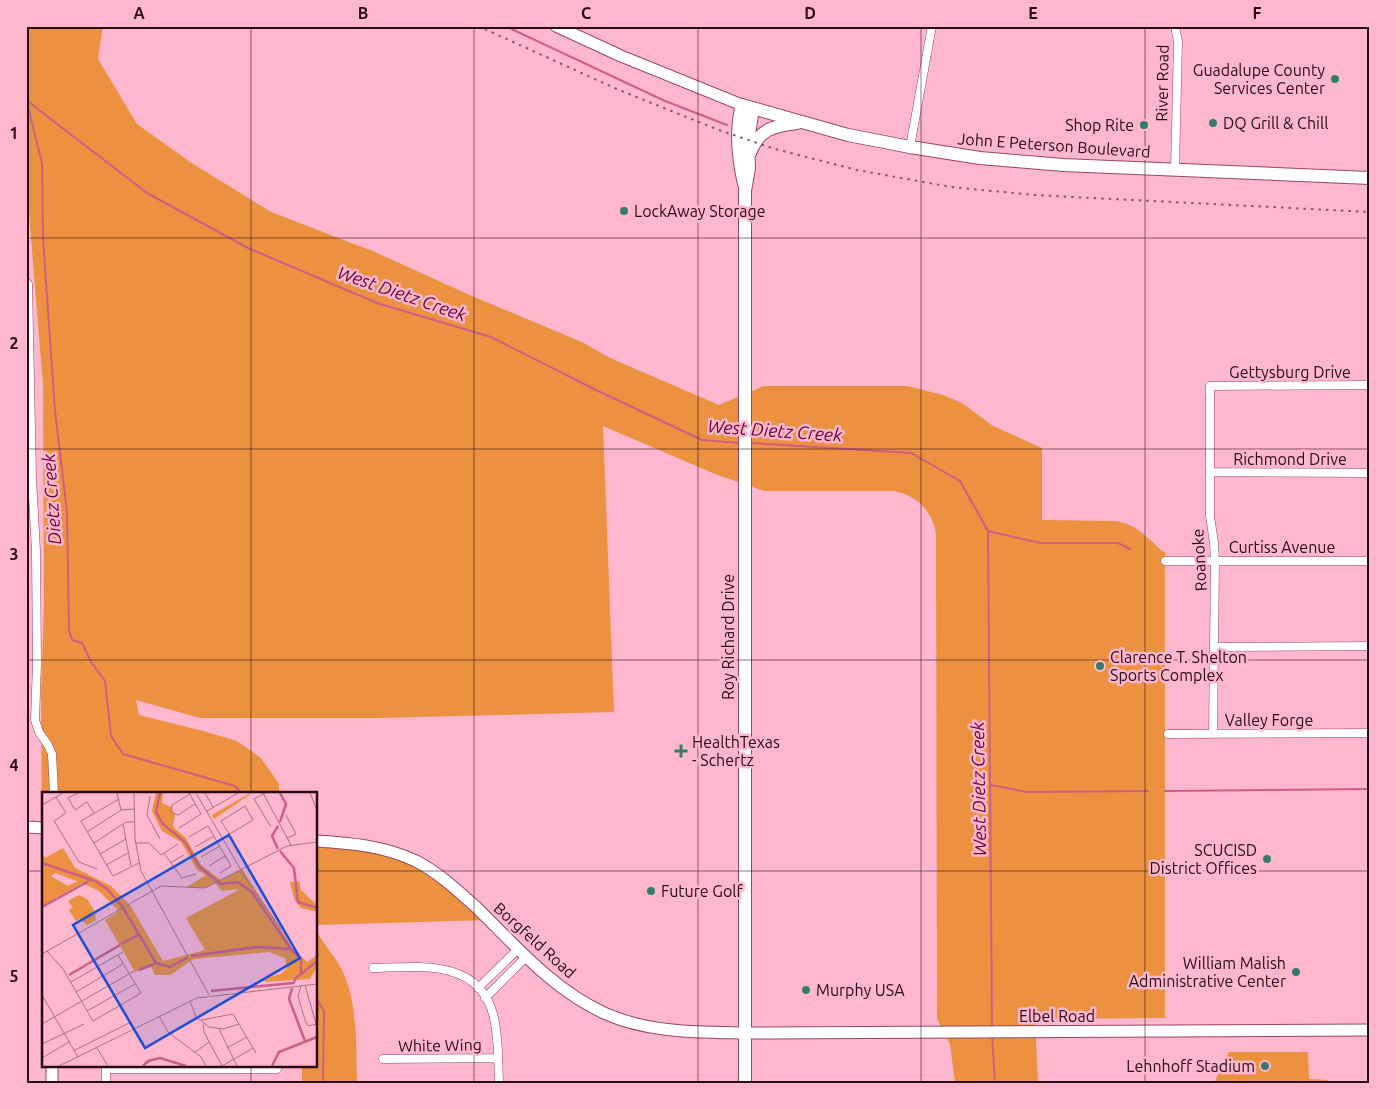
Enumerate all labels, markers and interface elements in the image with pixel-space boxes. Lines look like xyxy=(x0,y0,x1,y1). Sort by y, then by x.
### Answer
text: A xyxy=(133,4,145,22)
text: B xyxy=(358,4,368,22)
text: C xyxy=(581,4,591,22)
text: D xyxy=(804,4,816,22)
text: E xyxy=(1028,4,1038,22)
text: F xyxy=(1253,4,1262,22)
street label: River Road xyxy=(1152,44,1172,122)
place label: Guadalupe County Services Center xyxy=(1193,61,1325,97)
marker: Guadalupe County Services Center xyxy=(1329,73,1341,85)
place label: DQ Grill & Chill xyxy=(1223,114,1328,132)
place label: Shop Rite xyxy=(1065,116,1134,134)
marker: DQ Grill & Chill xyxy=(1207,117,1219,129)
marker: Shop Rite xyxy=(1138,119,1150,131)
text: 1 xyxy=(9,124,19,142)
street label: John E Peterson Boulevard xyxy=(957,129,1151,161)
place label: LockAway Storage xyxy=(634,202,766,220)
marker: LockAway Storage xyxy=(618,205,630,217)
water label: West Dietz Creek xyxy=(335,262,470,325)
text: 2 xyxy=(9,334,19,352)
street label: Gettysburg Drive xyxy=(1229,363,1351,381)
water label: West Dietz Creek xyxy=(707,415,844,445)
street label: Richmond Drive xyxy=(1233,450,1347,468)
water label: Dietz Creek xyxy=(38,452,64,545)
street label: Roanoke xyxy=(1188,528,1210,592)
street label: Curtiss Avenue xyxy=(1229,538,1335,556)
text: 3 xyxy=(9,545,19,563)
street label: Roy Richard Drive xyxy=(719,574,737,700)
place label: Clarence T. Shelton Sports Complex xyxy=(1110,648,1247,684)
marker: Clarence T. Shelton Sports Complex xyxy=(1094,660,1106,672)
street label: Valley Forge xyxy=(1225,711,1313,729)
water label: West Dietz Creek xyxy=(967,721,989,857)
place label: HealthTexas - Schertz xyxy=(692,733,780,769)
marker: HealthTexas - Schertz xyxy=(674,744,688,758)
text: 4 xyxy=(9,756,19,774)
inset map xyxy=(42,792,318,1066)
place label: SCUCISD District Offices xyxy=(1150,841,1257,877)
marker: SCUCISD District Offices xyxy=(1261,853,1273,865)
place label: Future Golf xyxy=(661,882,743,900)
marker: Future Golf xyxy=(645,885,657,897)
street label: Borgfeld Road xyxy=(490,899,580,981)
place label: William Malish Administrative Center xyxy=(1129,954,1286,990)
marker: William Malish Administrative Center xyxy=(1290,966,1302,978)
text: 5 xyxy=(9,967,19,985)
place label: Murphy USA xyxy=(816,981,905,999)
marker: Murphy USA xyxy=(800,984,812,996)
street label: Elbel Road xyxy=(1019,1007,1095,1025)
street label: White Wing xyxy=(398,1035,482,1055)
place label: Lehnhoff Stadium xyxy=(1126,1057,1255,1075)
marker: Lehnhoff Stadium xyxy=(1259,1060,1271,1072)

